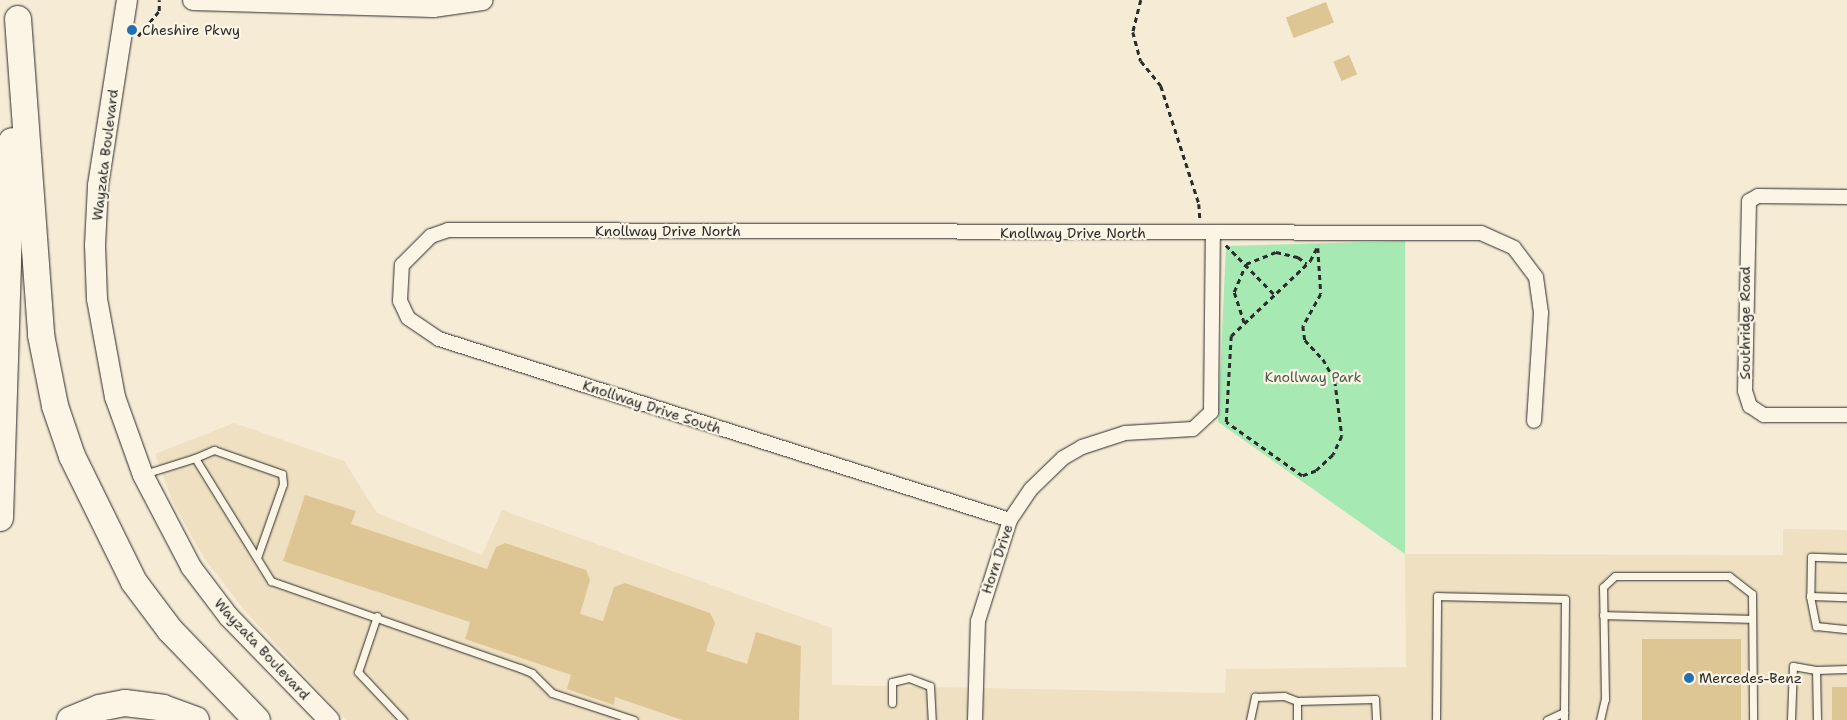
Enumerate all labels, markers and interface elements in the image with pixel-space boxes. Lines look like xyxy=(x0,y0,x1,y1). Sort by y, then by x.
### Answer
place label: Cheshire Pkwy xyxy=(142,22,240,38)
marker: Cheshire Pkwy xyxy=(126,24,138,36)
street label: Wayzata Boulevard xyxy=(89,88,121,222)
street label: Knollway Drive North xyxy=(595,223,741,239)
street label: Knollway Drive North xyxy=(1000,225,1146,241)
street label: Southridge Road xyxy=(1737,266,1753,380)
park label: Knollway Park xyxy=(1264,369,1362,385)
street label: Knollway Drive South xyxy=(581,377,723,437)
street label: Horn Drive xyxy=(978,522,1016,596)
street label: Wayzata Boulevard xyxy=(211,595,313,703)
place label: Mercedes-Benz xyxy=(1699,670,1802,686)
marker: Mercedes-Benz xyxy=(1683,672,1695,684)

